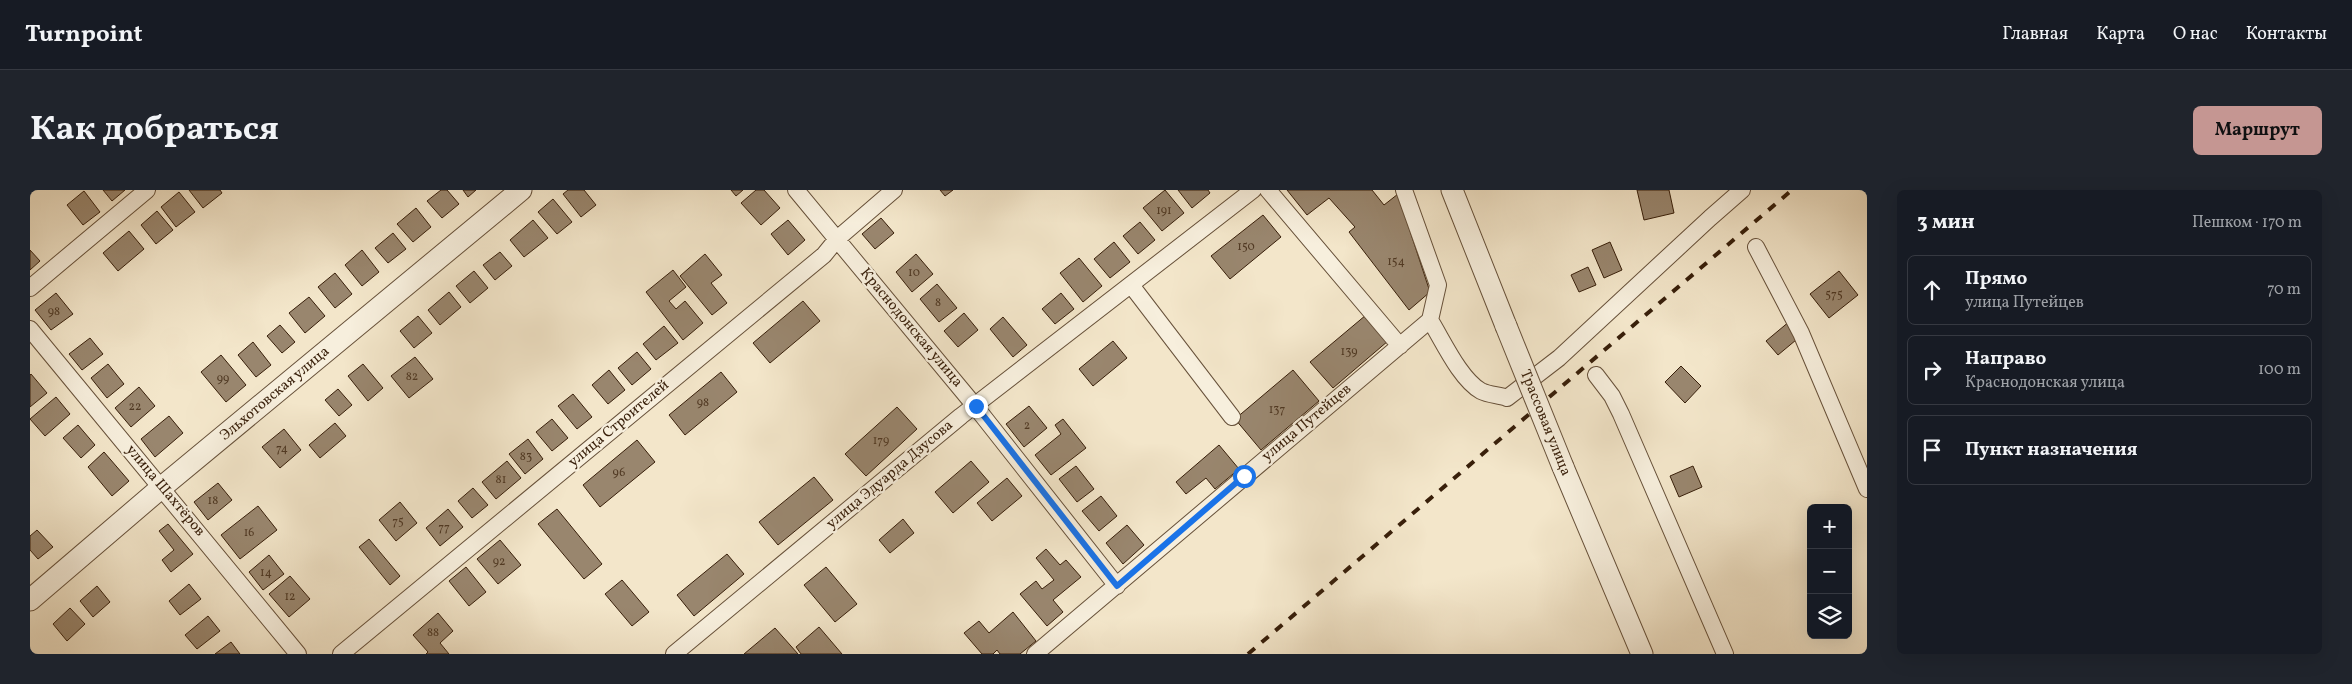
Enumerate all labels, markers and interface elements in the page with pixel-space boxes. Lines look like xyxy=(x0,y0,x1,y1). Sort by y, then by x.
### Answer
text: Turnpoint xyxy=(25,18,143,52)
text: Главная xyxy=(2002,22,2068,47)
text: Карта xyxy=(2096,22,2145,47)
text: О нас xyxy=(2173,22,2218,47)
text: Контакты xyxy=(2246,22,2327,47)
text: Как добраться xyxy=(30,106,279,154)
button: Маршрут xyxy=(2193,106,2322,155)
house number: 191 xyxy=(1156,203,1172,219)
text: 3 мин xyxy=(1917,208,1975,237)
text: Пешком · 170 m xyxy=(2192,212,2302,234)
house number: 150 xyxy=(1237,239,1255,255)
house number: 154 xyxy=(1387,254,1405,270)
street label: Краснодонская улица xyxy=(855,264,967,392)
house number: 10 xyxy=(908,265,920,281)
text: Прямо xyxy=(1965,266,2027,292)
icon: ahead xyxy=(1918,276,1946,304)
text: 70 m xyxy=(2267,279,2301,301)
house number: 575 xyxy=(1825,287,1843,303)
text: улица Путейцев xyxy=(1965,292,2084,314)
house number: 8 xyxy=(935,295,941,311)
house number: 98 xyxy=(48,304,60,320)
street label: Эльхотовская улица xyxy=(216,342,334,446)
house number: 139 xyxy=(1341,344,1357,360)
text: Направо xyxy=(1965,346,2047,372)
icon: right xyxy=(1918,356,1946,384)
text: 100 m xyxy=(2258,359,2301,381)
street label: Трассовая улица xyxy=(1514,367,1576,479)
house number: 82 xyxy=(406,369,418,385)
house number: 99 xyxy=(217,371,229,387)
text: Краснодонская улица xyxy=(1965,372,2125,394)
street label: улица Строителей xyxy=(564,375,674,473)
street label: улица Путейцев xyxy=(1258,379,1356,467)
house number: 98 xyxy=(697,395,709,411)
route end xyxy=(965,395,988,418)
house number: 22 xyxy=(129,399,141,415)
house number: 137 xyxy=(1269,402,1285,418)
street label: улица Эдуарда Дзусова xyxy=(822,416,958,534)
house number: 2 xyxy=(1024,418,1030,434)
house number: 179 xyxy=(873,433,889,449)
icon: arrive xyxy=(1918,436,1946,464)
text: Пункт назначения xyxy=(1965,437,2138,463)
street label: улица Шахтёров xyxy=(120,441,210,541)
house number: 74 xyxy=(276,441,288,457)
house number: 83 xyxy=(520,449,532,465)
house number: 96 xyxy=(613,465,625,481)
route start xyxy=(1233,465,1256,488)
house number: 81 xyxy=(496,472,506,488)
house number: 18 xyxy=(208,493,218,509)
map controls xyxy=(1807,504,1852,639)
button: + xyxy=(1807,504,1852,549)
house number: 75 xyxy=(392,514,404,530)
house number: 77 xyxy=(438,520,450,536)
house number: 16 xyxy=(244,525,254,541)
button: − xyxy=(1807,549,1852,594)
house number: 92 xyxy=(493,554,505,570)
house number: 14 xyxy=(260,565,272,581)
house number: 12 xyxy=(284,589,296,605)
button: layers xyxy=(1807,594,1852,639)
house number: 88 xyxy=(427,625,439,641)

